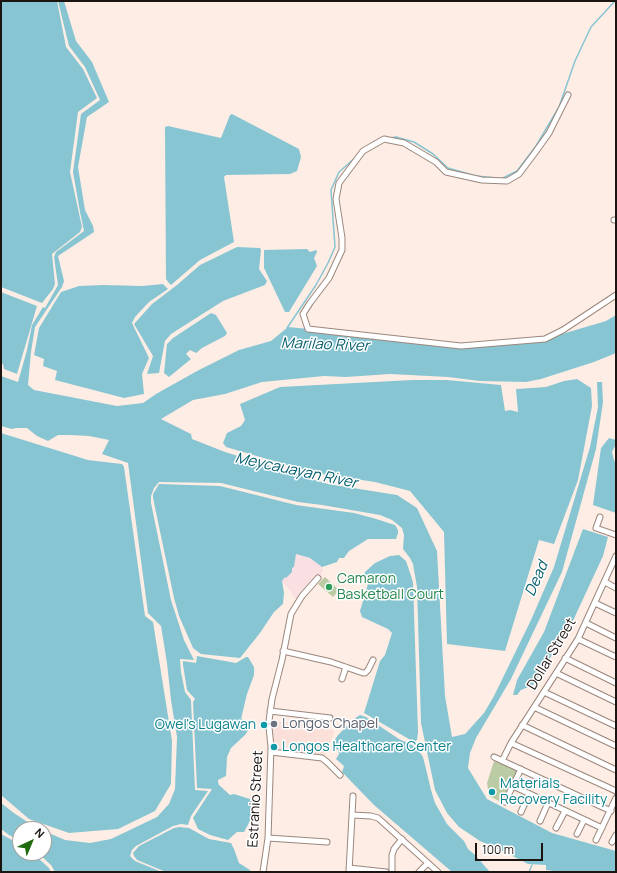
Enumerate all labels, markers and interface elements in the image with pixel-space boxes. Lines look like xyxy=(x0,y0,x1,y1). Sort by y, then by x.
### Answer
water label: Marilao River xyxy=(281,334,369,356)
water label: Meycauayan River xyxy=(233,449,359,493)
water label: Dead xyxy=(522,559,552,599)
place label: Camaron Basketball Court xyxy=(337,571,444,604)
marker: Camaron Basketball Court xyxy=(324,582,334,592)
street label: Dollar Street xyxy=(524,615,580,693)
place label: Longos Chapel xyxy=(282,716,378,732)
place label: Owel's Lugawan xyxy=(155,717,256,733)
marker: Longos Chapel xyxy=(269,719,279,729)
marker: Owel's Lugawan xyxy=(259,720,269,730)
place label: Longos Healthcare Center xyxy=(282,739,451,755)
marker: Longos Healthcare Center xyxy=(269,742,279,752)
street label: Estranio Street xyxy=(245,750,267,848)
place label: Materials Recovery Facility xyxy=(500,776,607,808)
marker: Materials Recovery Facility xyxy=(487,787,497,797)
north arrow xyxy=(12,821,52,861)
text: N xyxy=(32,825,48,841)
scale bar xyxy=(477,835,545,861)
text: 100 m xyxy=(482,841,514,858)

